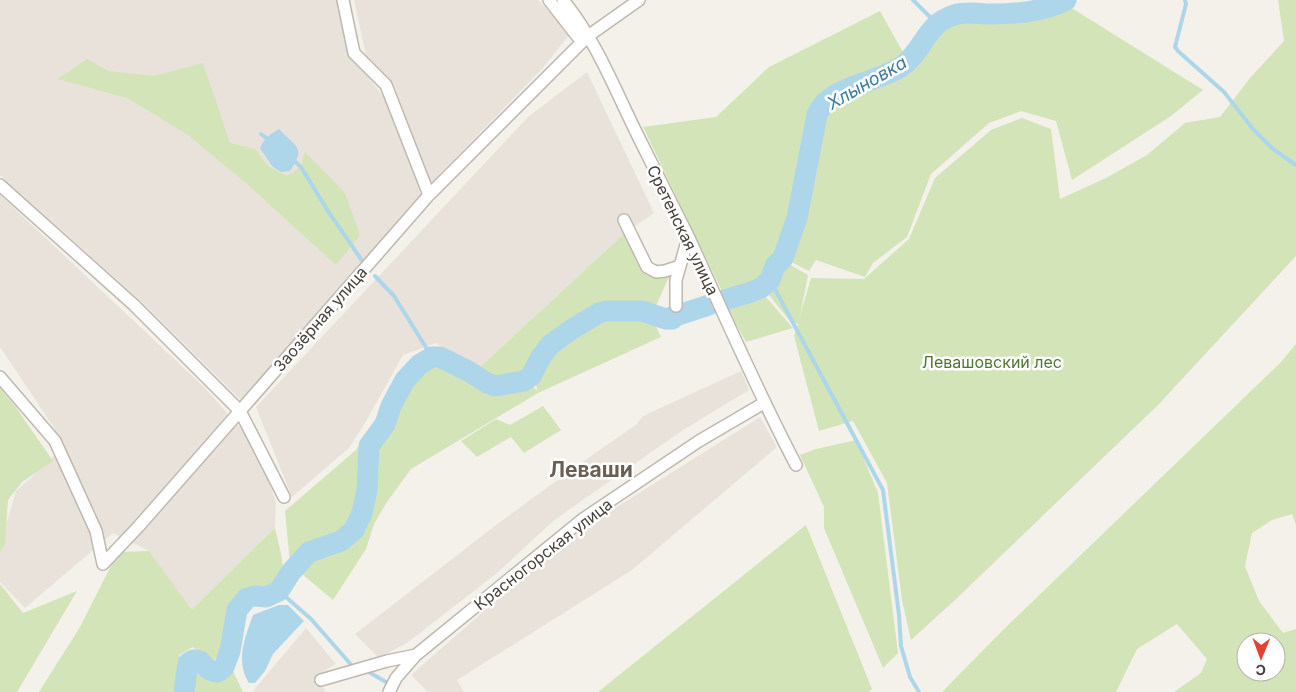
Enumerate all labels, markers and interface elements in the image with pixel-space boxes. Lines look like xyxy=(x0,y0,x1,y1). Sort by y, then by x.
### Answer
water label: Хлыновка xyxy=(822,51,910,114)
street label: Сретенская улица xyxy=(643,162,723,298)
street label: Заозёрная улица xyxy=(269,262,371,376)
park label: Левашовский лес xyxy=(922,352,1062,372)
district label: Леваши xyxy=(549,457,633,482)
street label: Красногорская улица xyxy=(470,494,616,614)
north arrow xyxy=(1236,632,1286,682)
text: С xyxy=(1255,662,1266,679)

